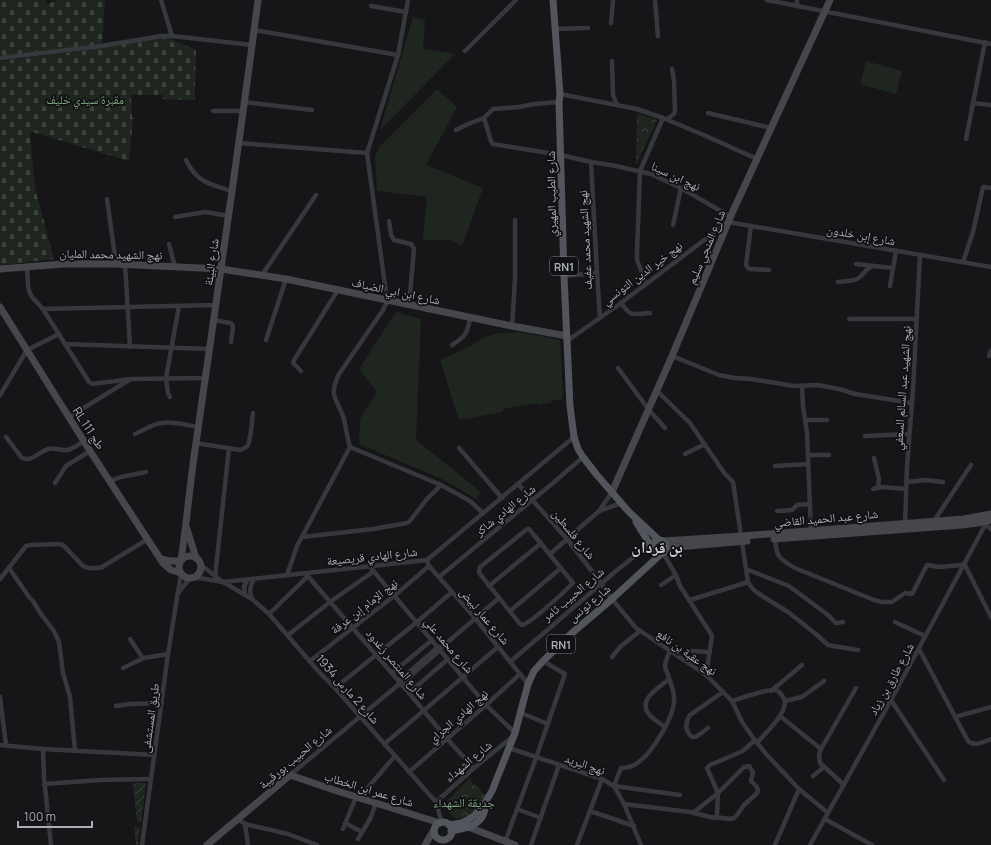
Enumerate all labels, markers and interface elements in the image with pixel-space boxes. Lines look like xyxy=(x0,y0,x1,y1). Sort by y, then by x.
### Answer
park label: مقبرة سيدي خليف xyxy=(46,91,124,110)
street label: شارع الطيب المهيري xyxy=(542,151,562,237)
street label: نهج ابن سينا xyxy=(649,157,703,195)
street label: نهج الشهيد محمد عفيف xyxy=(574,190,596,290)
street label: شارع المنجي سليم xyxy=(683,207,731,288)
street label: شارع إبن خلدون xyxy=(825,221,897,249)
street label: شارع البيئة xyxy=(199,237,223,287)
street label: نهج خير الدين التونسي xyxy=(598,237,687,311)
street label: نهج الشهيد محمد المليان xyxy=(59,245,163,263)
road number: RN1 xyxy=(550,257,578,275)
street label: شارع ابن ابي الضياف xyxy=(350,273,442,311)
street label: نهج الشهيد عبد السالم السعفي xyxy=(889,325,917,451)
street label: RL طج 111 xyxy=(69,403,109,453)
street label: شارع الهادي شاكر xyxy=(470,480,540,542)
street label: شارع فلسطين xyxy=(548,505,600,563)
street label: شارع عبد الحميد القاضي xyxy=(773,505,879,533)
district label: بن قردان xyxy=(631,536,683,558)
street label: شارع الهادي قريصيعة xyxy=(326,543,418,571)
street label: شارع الحبيب ثامر xyxy=(538,563,608,626)
street label: نهج الإمام إبن عرفة xyxy=(327,574,401,638)
street label: شارع تونس xyxy=(564,580,614,626)
street label: شارع عمار لبيض xyxy=(456,584,514,648)
street label: شارع محمد علي xyxy=(419,613,478,678)
street label: شارع المنتصر زغدود xyxy=(363,625,432,703)
street label: نهج عقبة بن نافع xyxy=(653,625,721,679)
road number: RN1 xyxy=(547,635,575,653)
street label: شارع طارق بن زياد xyxy=(864,640,918,718)
street label: شارع 2 مارس 1934 xyxy=(312,651,384,727)
street label: طريق المستشفى xyxy=(137,682,163,754)
street label: نهج الهادي الجراي xyxy=(424,685,493,748)
street label: شارع الحبيب بورقيبة xyxy=(255,721,335,793)
street label: شارع الشهداء xyxy=(441,736,495,786)
street label: نهج البريد xyxy=(562,749,608,779)
street label: شارع عمر ابن الخطاب xyxy=(322,767,416,811)
park label: جديقة الشهداء xyxy=(433,794,495,811)
scale bar xyxy=(18,803,92,829)
text: 100 m xyxy=(24,808,56,825)

